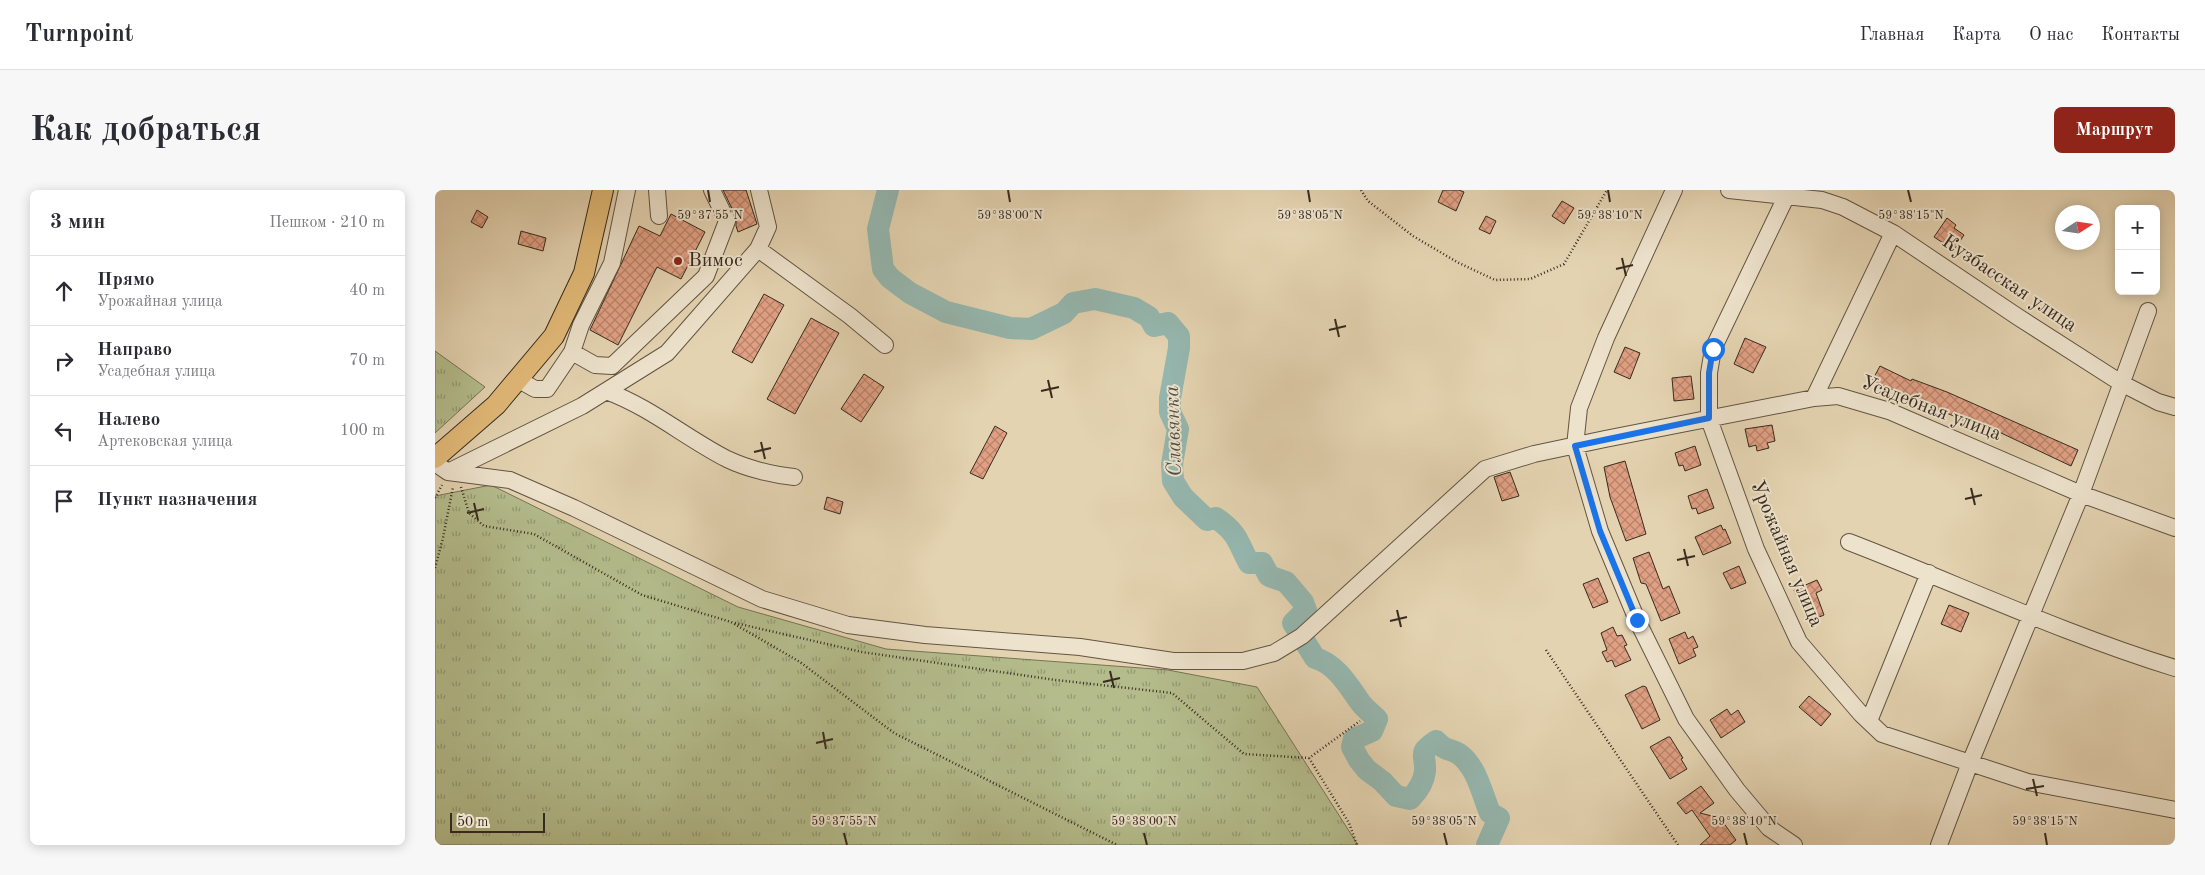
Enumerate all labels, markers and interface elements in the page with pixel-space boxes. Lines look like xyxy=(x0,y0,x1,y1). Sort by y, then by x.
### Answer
text: Turnpoint xyxy=(25,23,133,47)
text: Главная xyxy=(1860,26,1924,44)
text: Карта xyxy=(1952,26,2001,44)
text: О нас xyxy=(2029,26,2073,44)
text: Контакты xyxy=(2101,26,2180,44)
button: Маршрут xyxy=(2054,107,2175,153)
text: Как добраться xyxy=(30,113,261,148)
north arrow xyxy=(2055,205,2100,250)
map controls xyxy=(2115,205,2160,295)
button: + xyxy=(2115,205,2160,250)
text: 59°37'55"N xyxy=(677,209,743,222)
text: 59°38'00"N xyxy=(977,209,1043,222)
text: 59°38'05"N xyxy=(1277,209,1343,222)
text: 59°38'10"N xyxy=(1577,209,1643,222)
text: 59°38'15"N xyxy=(1878,209,1944,222)
text: 3 мин xyxy=(50,212,105,233)
text: Пешком · 210 m xyxy=(269,215,385,231)
street label: Кузбасская улица xyxy=(1938,231,2080,337)
button: − xyxy=(2115,250,2160,295)
place label: Вимос xyxy=(688,251,743,271)
marker: Вимос xyxy=(672,255,684,267)
text: Прямо xyxy=(97,271,155,290)
icon: ahead xyxy=(50,277,78,305)
text: 40 m xyxy=(349,283,385,299)
text: Урожайная улица xyxy=(97,294,223,310)
route start xyxy=(1702,338,1725,361)
text: Направо xyxy=(97,341,172,360)
icon: right xyxy=(50,347,78,375)
text: 70 m xyxy=(349,353,385,369)
text: Усадебная улица xyxy=(97,364,216,380)
street label: Усадебная улица xyxy=(1858,373,2004,445)
water label: Славянка xyxy=(1162,385,1186,477)
text: Налево xyxy=(97,411,160,430)
icon: left xyxy=(50,417,78,445)
text: 100 m xyxy=(340,423,385,439)
text: Артековская улица xyxy=(97,434,233,450)
street label: Урожайная улица xyxy=(1746,478,1826,630)
icon: arrive xyxy=(50,487,78,515)
text: Пункт назначения xyxy=(97,491,257,510)
route end xyxy=(1626,609,1649,632)
scale bar xyxy=(450,810,545,833)
text: 50 m xyxy=(457,815,488,829)
text: 59°37'55"N xyxy=(811,815,877,828)
text: 59°38'00"N xyxy=(1111,815,1177,828)
text: 59°38'05"N xyxy=(1411,815,1477,828)
text: 59°38'10"N xyxy=(1711,815,1777,828)
text: 59°38'15"N xyxy=(2012,815,2078,828)

